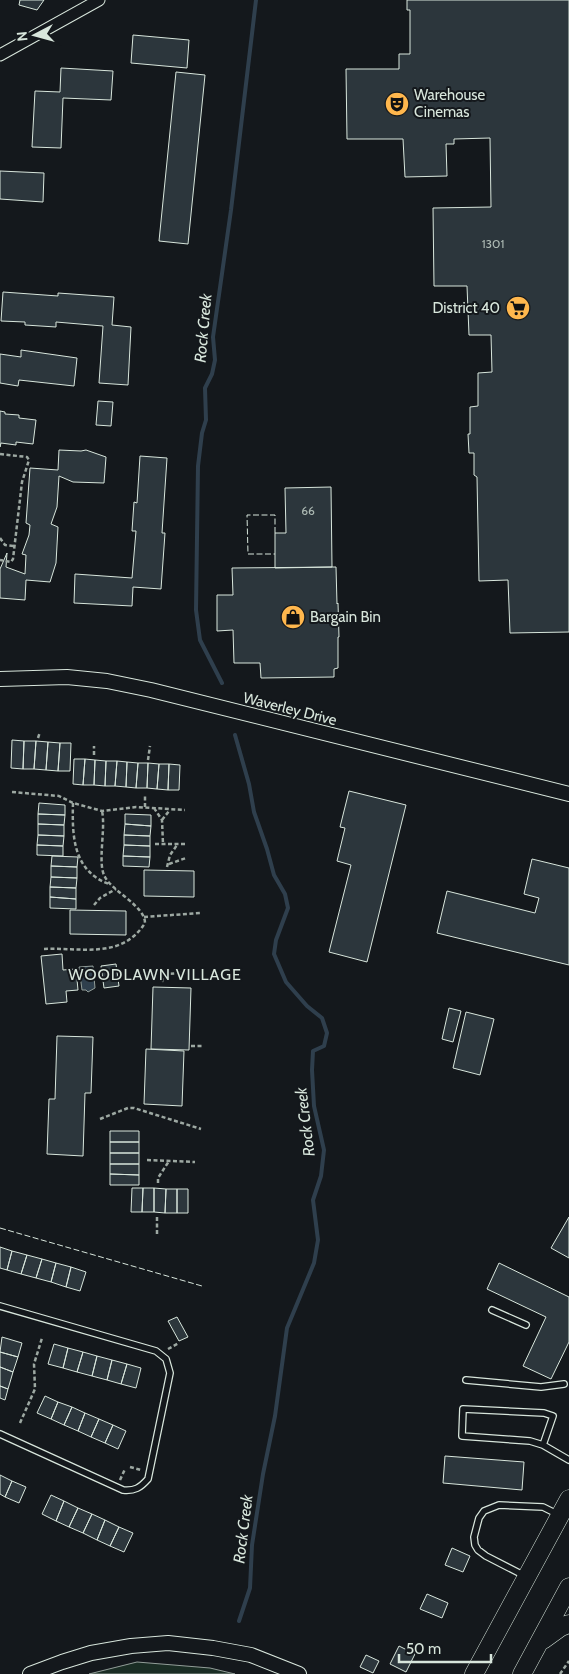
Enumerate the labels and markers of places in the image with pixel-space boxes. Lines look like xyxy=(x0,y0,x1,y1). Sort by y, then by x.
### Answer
place label: Warehouse Cinemas xyxy=(414,86,485,121)
theatre icon: Warehouse Cinemas xyxy=(384,91,410,117)
supermarket icon: District 40 xyxy=(505,295,531,321)
place label: District 40 xyxy=(432,299,500,317)
shop icon: Bargain Bin xyxy=(280,604,306,630)
place label: Bargain Bin xyxy=(310,608,381,626)

